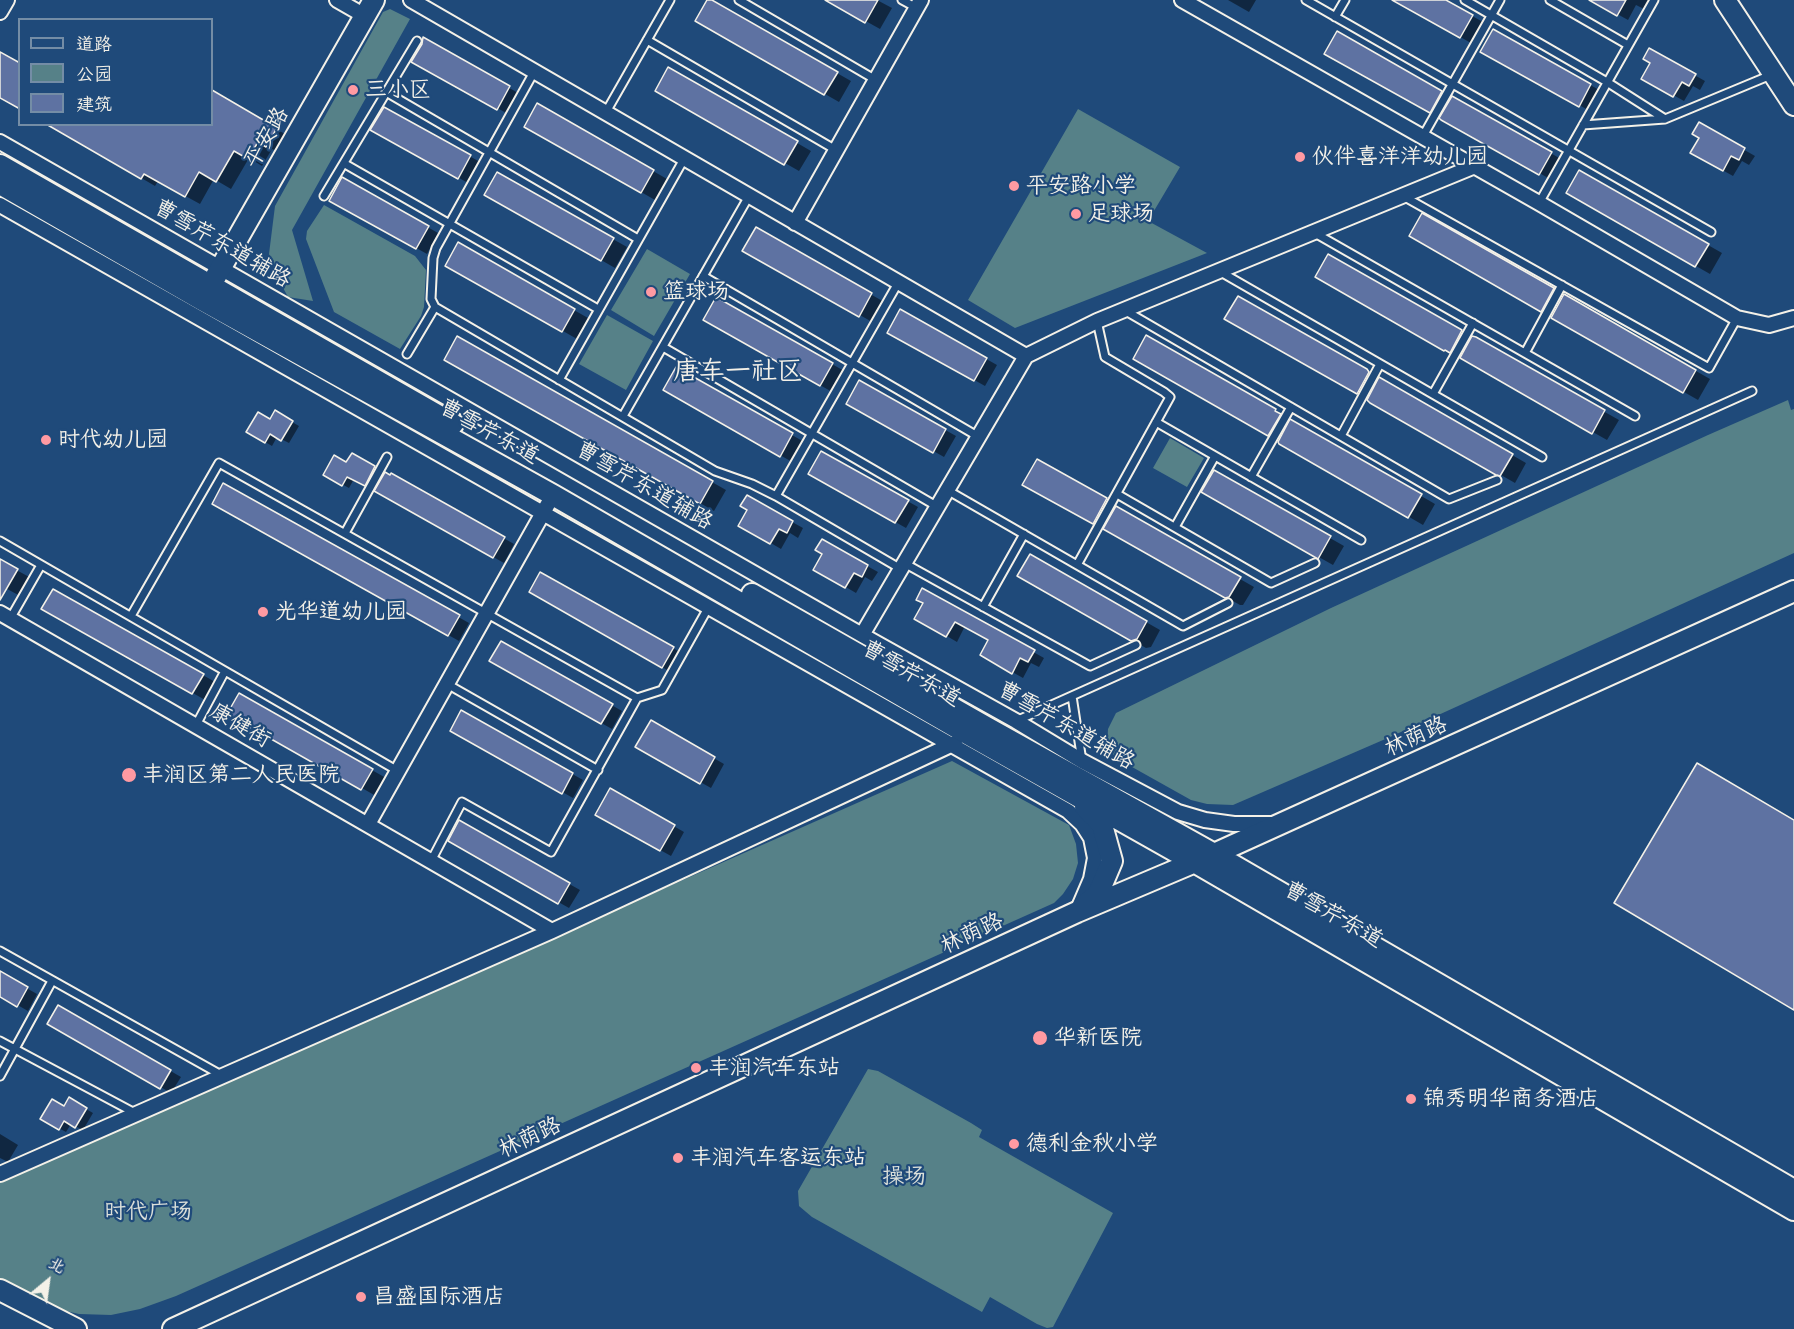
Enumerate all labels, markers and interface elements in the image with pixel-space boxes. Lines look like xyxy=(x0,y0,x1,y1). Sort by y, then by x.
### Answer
legend xyxy=(18,18,213,126)
text: 道路 xyxy=(76,32,112,56)
text: 公园 xyxy=(76,62,112,86)
place label: 三小区 xyxy=(365,77,431,103)
marker: 三小区 xyxy=(346,83,360,97)
text: 建筑 xyxy=(76,92,112,116)
street label: 平安路 xyxy=(239,103,295,173)
place label: 伙伴喜洋洋幼儿园 xyxy=(1312,144,1488,170)
marker: 伙伴喜洋洋幼儿园 xyxy=(1293,150,1307,164)
place label: 平安路小学 xyxy=(1026,173,1136,199)
marker: 平安路小学 xyxy=(1007,179,1021,193)
street label: 曹雪芹东道辅路 xyxy=(149,194,295,294)
place label: 足球场 xyxy=(1088,201,1154,227)
marker: 足球场 xyxy=(1069,207,1083,221)
place label: 篮球场 xyxy=(663,279,729,305)
marker: 篮球场 xyxy=(644,285,658,299)
district label: 唐车一社区 xyxy=(673,356,803,388)
street label: 曹雪芹东道 xyxy=(434,394,544,470)
place label: 时代幼儿园 xyxy=(58,427,168,453)
marker: 时代幼儿园 xyxy=(39,433,53,447)
street label: 曹雪芹东道辅路 xyxy=(571,436,717,536)
place label: 光华道幼儿园 xyxy=(275,599,407,625)
marker: 光华道幼儿园 xyxy=(256,605,270,619)
street label: 曹雪芹东道 xyxy=(857,635,965,713)
street label: 曹雪芹东道辅路 xyxy=(993,676,1139,776)
street label: 康健街 xyxy=(205,698,275,754)
street label: 林荫路 xyxy=(1380,712,1452,762)
place label: 丰润区第二人民医院 xyxy=(142,762,340,788)
marker: 丰润区第二人民医院 xyxy=(120,766,138,784)
street label: 曹雪芹东道 xyxy=(1279,876,1387,954)
street label: 林荫路 xyxy=(937,908,1007,960)
place label: 华新医院 xyxy=(1054,1025,1142,1051)
marker: 华新医院 xyxy=(1031,1029,1049,1047)
place label: 丰润汽车东站 xyxy=(708,1055,840,1081)
marker: 丰润汽车东站 xyxy=(689,1061,703,1075)
place label: 锦秀明华商务酒店 xyxy=(1423,1086,1599,1112)
marker: 锦秀明华商务酒店 xyxy=(1404,1092,1418,1106)
street label: 林荫路 xyxy=(495,1112,565,1164)
place label: 德利金秋小学 xyxy=(1026,1131,1158,1157)
marker: 德利金秋小学 xyxy=(1007,1137,1021,1151)
place label: 丰润汽车客运东站 xyxy=(690,1145,866,1171)
marker: 丰润汽车客运东站 xyxy=(671,1151,685,1165)
park label: 操场 xyxy=(882,1164,926,1190)
park label: 时代广场 xyxy=(104,1199,192,1225)
north arrow xyxy=(18,1251,78,1311)
text: 北 xyxy=(45,1252,69,1278)
place label: 昌盛国际酒店 xyxy=(373,1284,505,1310)
marker: 昌盛国际酒店 xyxy=(354,1290,368,1304)

